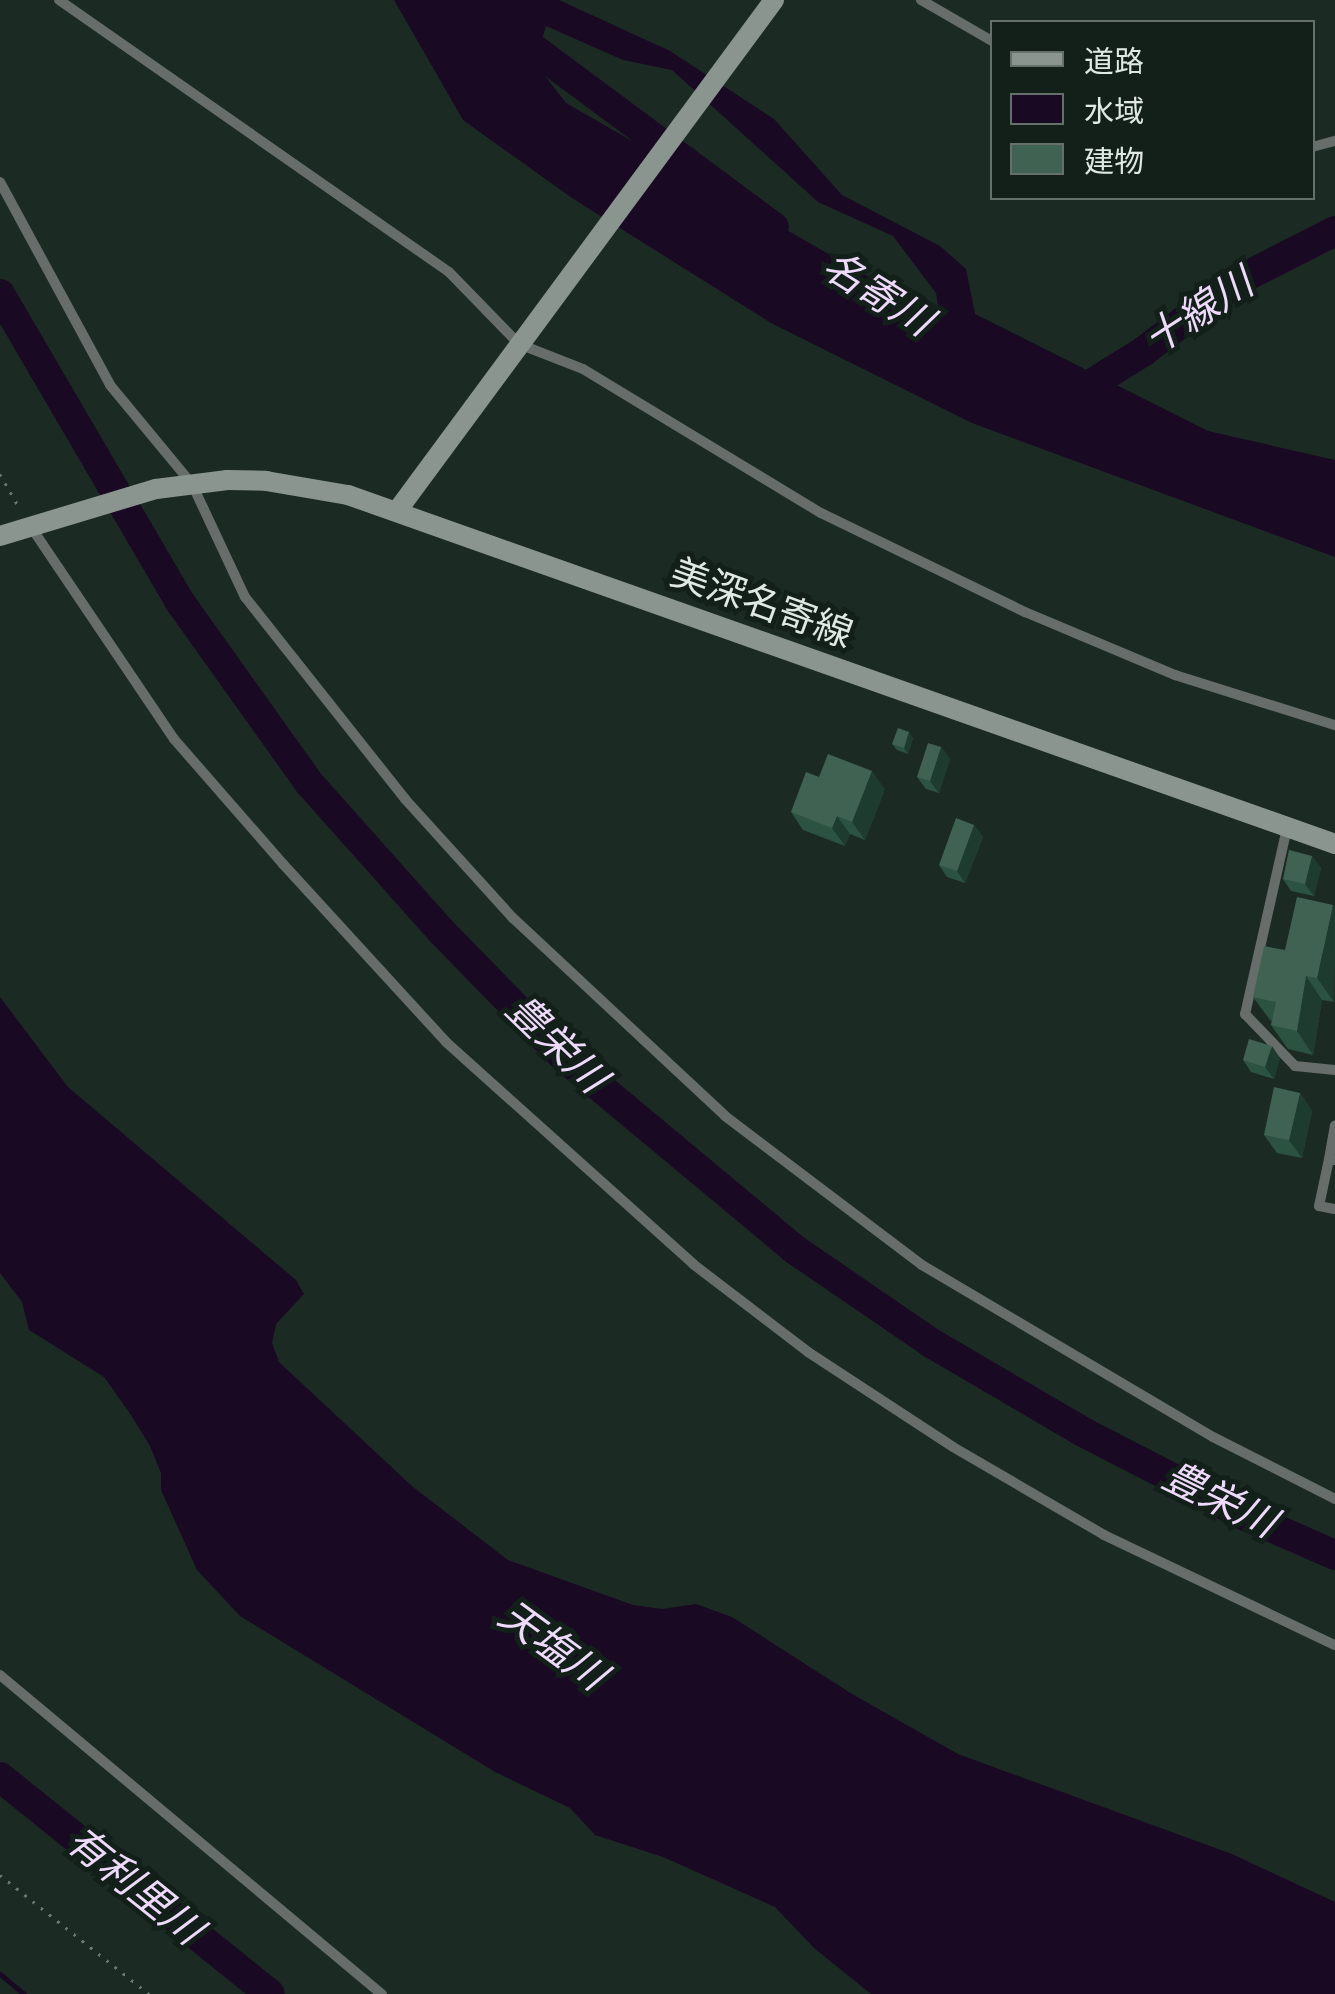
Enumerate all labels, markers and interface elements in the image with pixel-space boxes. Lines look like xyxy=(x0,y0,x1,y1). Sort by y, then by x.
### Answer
legend xyxy=(990,20,1315,200)
text: 道路 xyxy=(1084,43,1144,80)
text: 水域 xyxy=(1084,93,1144,130)
text: 建物 xyxy=(1084,143,1144,180)
water label: 名寄川 xyxy=(814,241,942,345)
water label: 十線川 xyxy=(1135,258,1261,364)
street label: 美深名寄線 xyxy=(665,549,859,657)
water label: 豊栄川 xyxy=(497,984,617,1102)
water label: 豊栄川 xyxy=(1156,1451,1284,1547)
water label: 天塩川 xyxy=(490,1590,616,1700)
water label: 有利里川 xyxy=(58,1816,212,1954)

